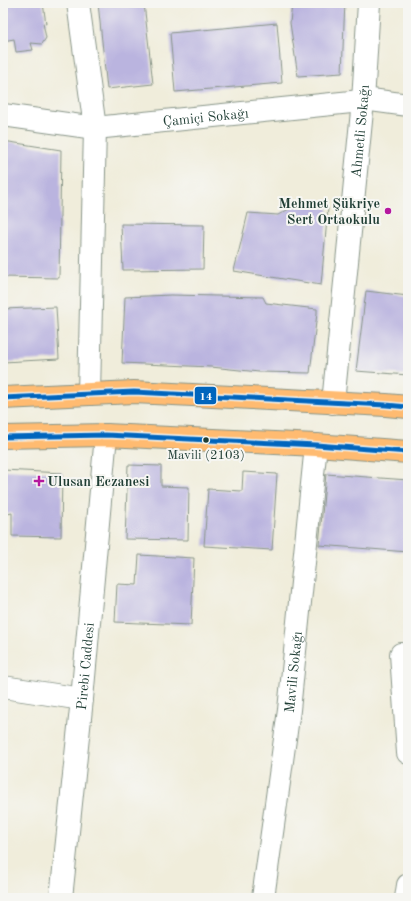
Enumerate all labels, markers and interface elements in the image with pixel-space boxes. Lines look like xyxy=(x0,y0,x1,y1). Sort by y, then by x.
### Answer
street label: Ahmetli Sokağı xyxy=(349,84,372,179)
street label: Çamiçi Sokağı xyxy=(162,106,249,129)
place label: Mehmet Şükriye Sert Ortaokulu xyxy=(279,197,380,227)
marker: Mehmet Şükriye Sert Ortaokulu xyxy=(383,206,393,216)
line badge: 14 xyxy=(194,386,217,405)
text: 14 xyxy=(200,392,212,403)
marker: Mavili (2103) xyxy=(201,435,211,445)
place label: Mavili (2103) xyxy=(167,449,245,462)
place label: Ulusan Eczanesi xyxy=(47,475,149,489)
marker: Ulusan Eczanesi xyxy=(34,476,44,486)
street label: Pirebi Caddesi xyxy=(75,622,97,711)
street label: Mavili Sokağı xyxy=(283,630,305,714)

